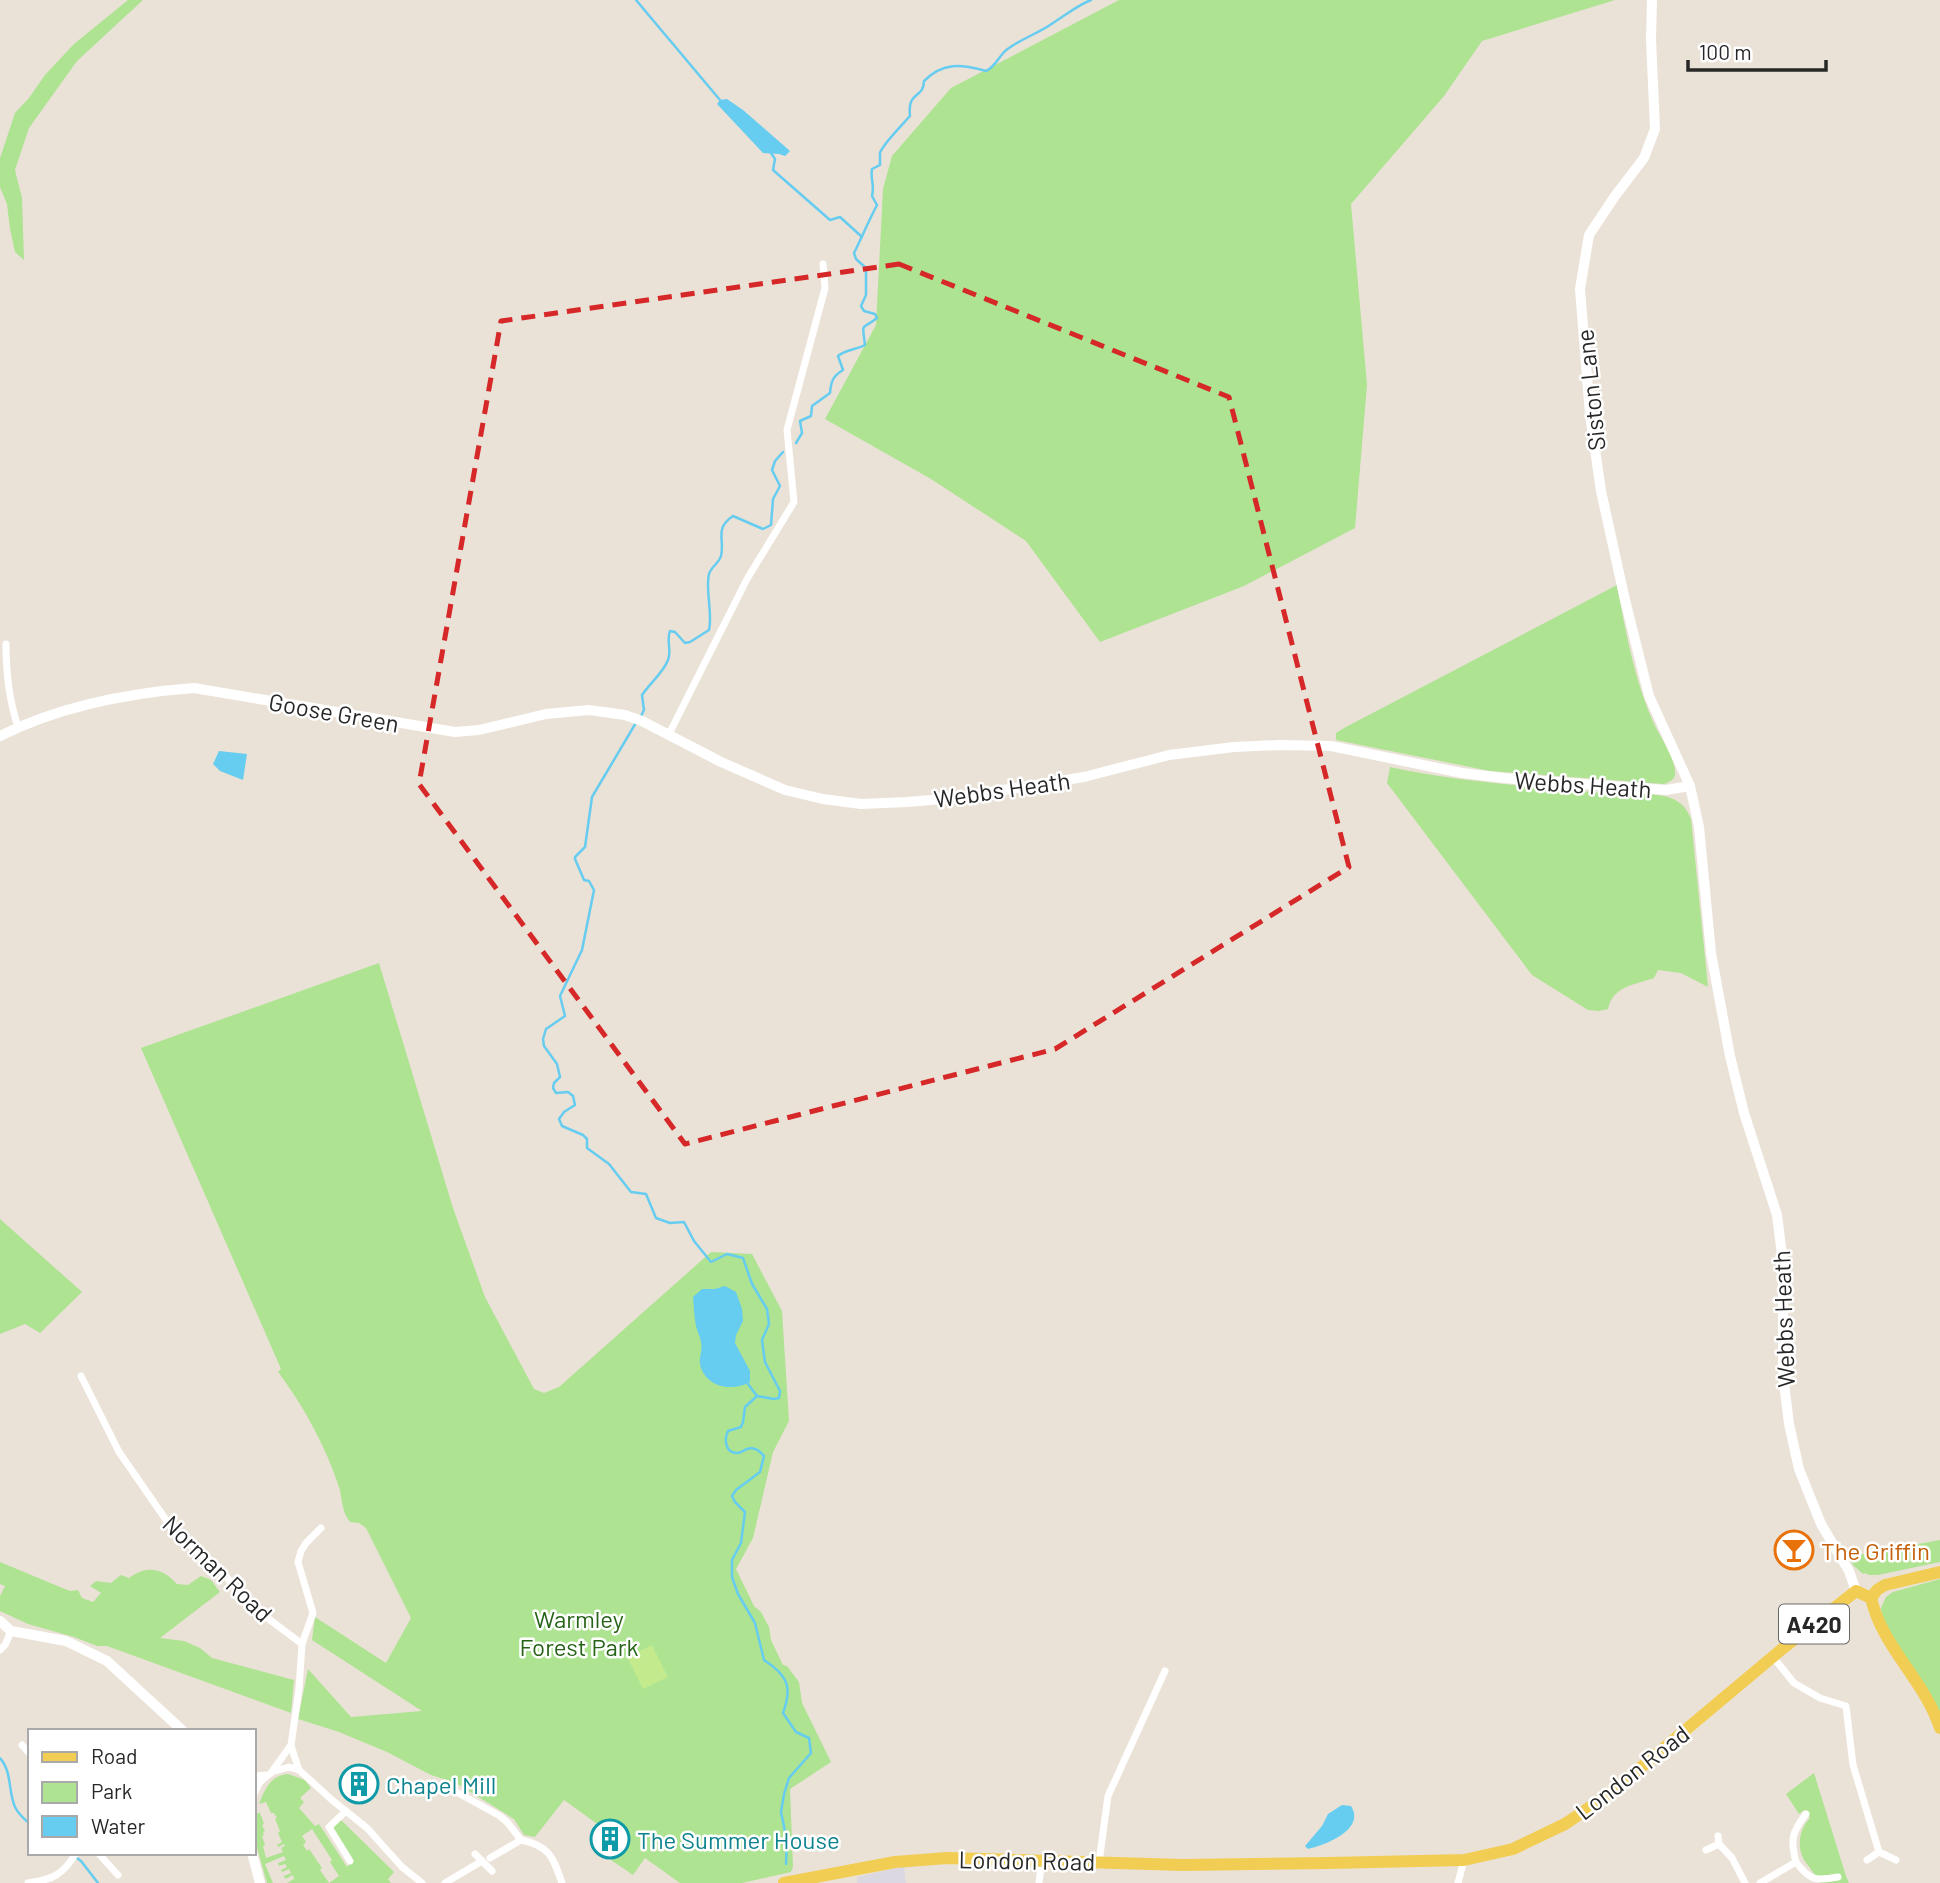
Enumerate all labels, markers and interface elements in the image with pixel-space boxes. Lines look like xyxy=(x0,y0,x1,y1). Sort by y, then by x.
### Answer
scale bar xyxy=(1688,28,1826,72)
text: 100 m xyxy=(1699,39,1752,64)
street label: Siston Lane xyxy=(1569,328,1611,452)
street label: Goose Green xyxy=(267,686,401,738)
street label: Webbs Heath xyxy=(932,765,1072,813)
street label: Webbs Heath xyxy=(1513,765,1653,803)
street label: Webbs Heath xyxy=(1766,1250,1800,1388)
street label: Norman Road xyxy=(157,1509,279,1627)
bar icon: The Griffin xyxy=(1773,1529,1815,1571)
place label: The Griffin xyxy=(1821,1536,1930,1565)
park label: Warmley Forest Park xyxy=(519,1604,639,1661)
road number: A420 xyxy=(1779,1604,1849,1644)
street label: London Road xyxy=(1569,1719,1695,1825)
legend xyxy=(28,1729,256,1855)
text: Road xyxy=(91,1743,137,1768)
building icon: Chapel Mill xyxy=(338,1763,380,1805)
place label: Chapel Mill xyxy=(386,1770,496,1799)
text: Park xyxy=(91,1778,132,1803)
text: Water xyxy=(91,1813,146,1838)
building icon: The Summer House xyxy=(589,1818,631,1860)
place label: The Summer House xyxy=(637,1825,840,1854)
street label: London Road xyxy=(959,1844,1095,1876)

